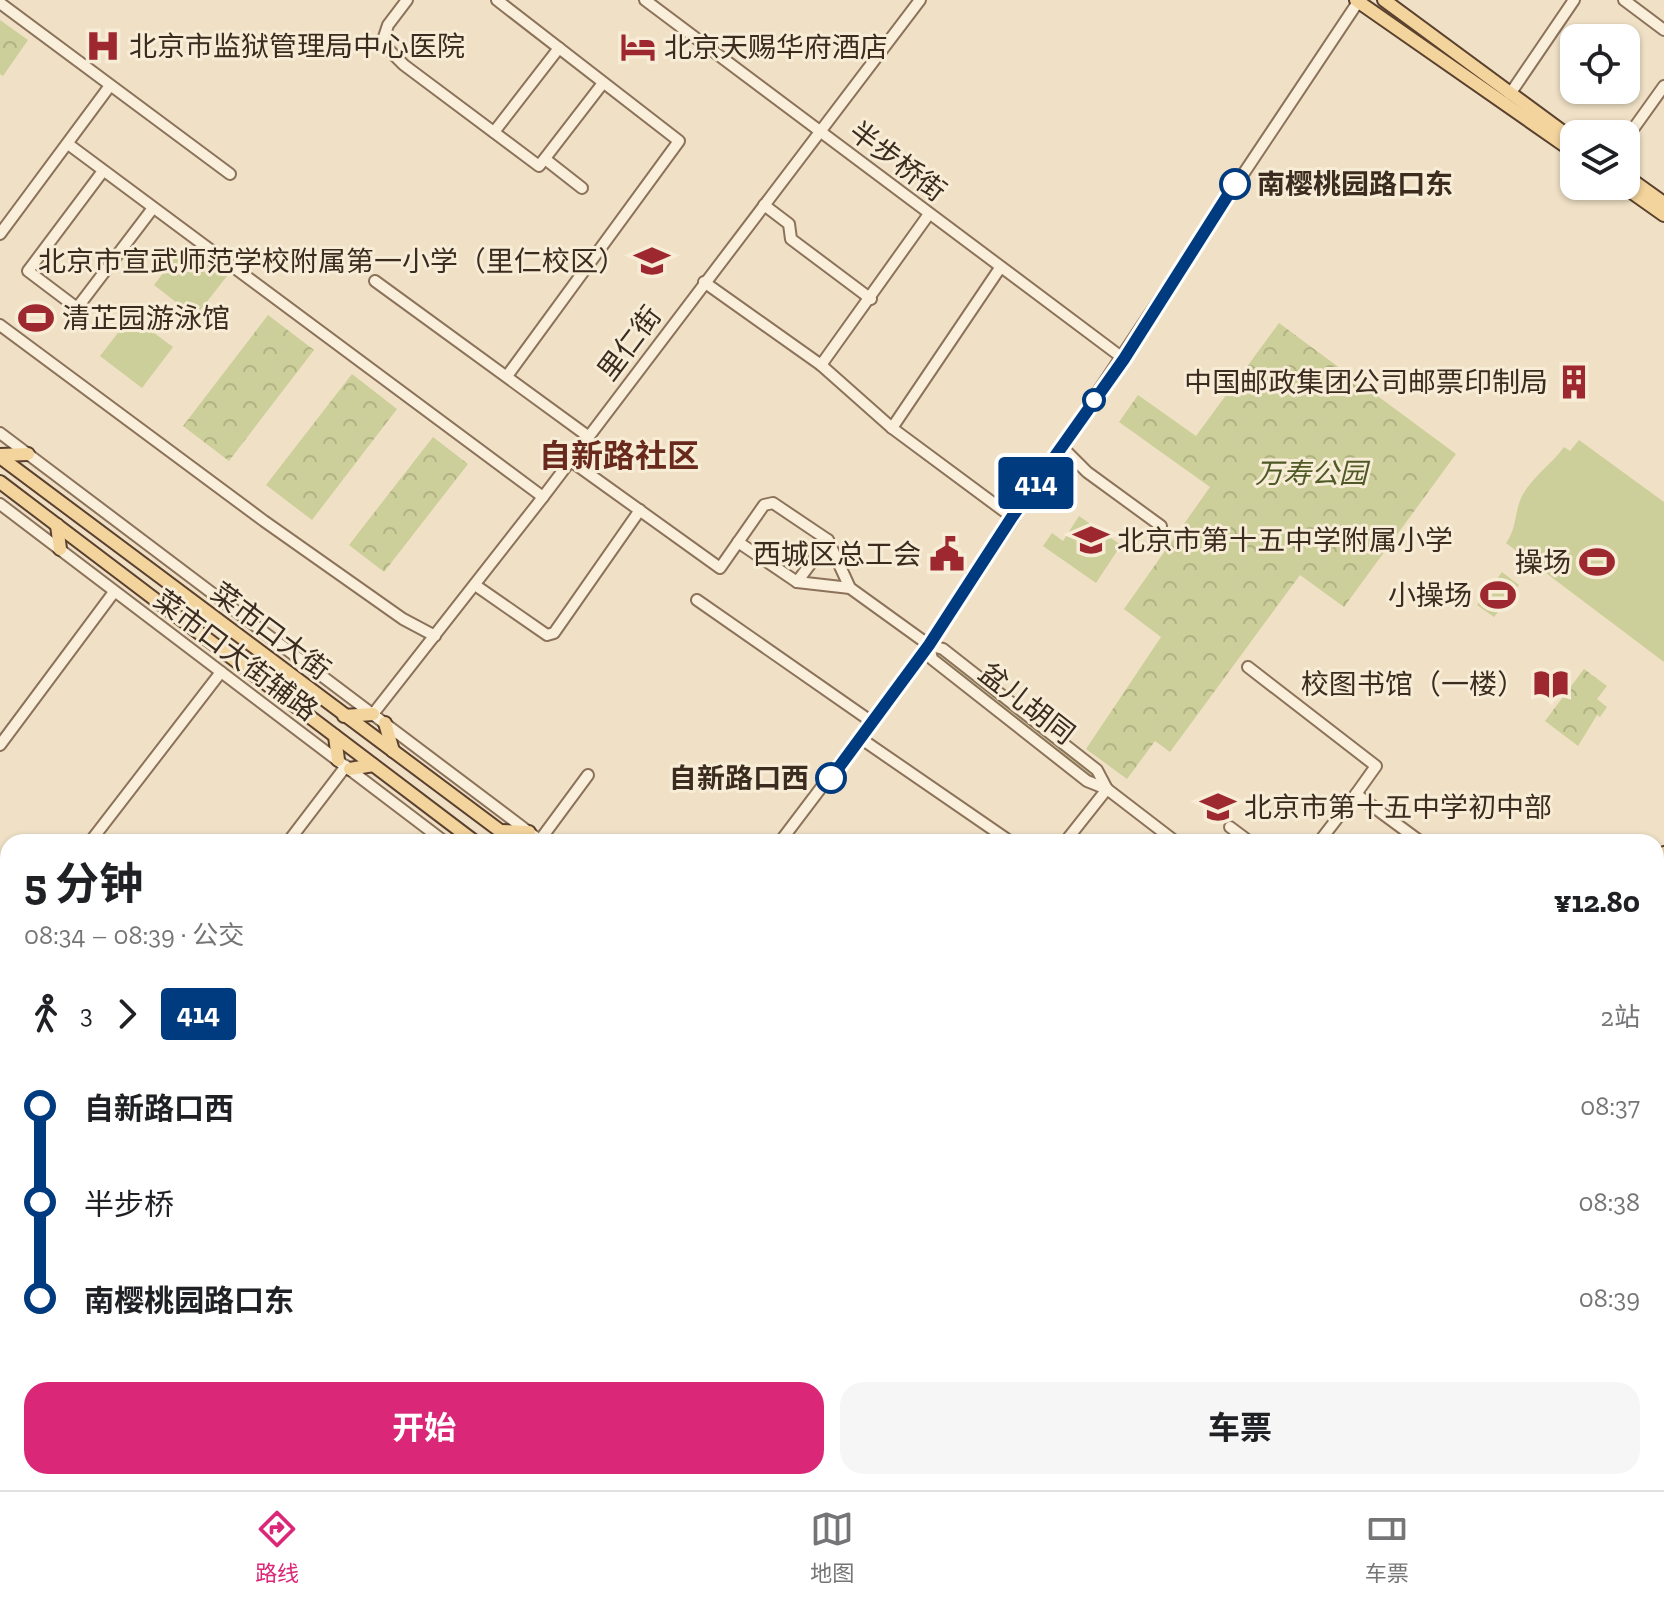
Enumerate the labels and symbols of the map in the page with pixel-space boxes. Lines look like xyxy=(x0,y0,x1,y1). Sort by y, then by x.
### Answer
hospital icon: 北京市监狱管理局中心医院 xyxy=(84,27,122,65)
hotel icon: 北京天赐华府酒店 xyxy=(619,28,657,66)
place label: 北京市监狱管理局中心医院 xyxy=(129,30,465,63)
place label: 北京天赐华府酒店 xyxy=(664,31,888,64)
street label: 半步桥街 xyxy=(843,115,952,208)
place label: 南樱桃园路口东 xyxy=(1257,168,1453,201)
marker: 南樱桃园路口东 xyxy=(1220,169,1250,199)
school or university icon: 北京市宣武师范学校附属第一小学（里仁校区） xyxy=(633,242,671,280)
place label: 北京市宣武师范学校附属第一小学（里仁校区） xyxy=(38,245,626,278)
sports icon: 清芷园游泳馆 xyxy=(17,299,55,337)
street label: 里仁街 xyxy=(591,300,668,387)
place label: 清芷园游泳馆 xyxy=(62,302,230,335)
building icon: 中国邮政集团公司邮票印制局 xyxy=(1555,363,1593,401)
place label: 中国邮政集团公司邮票印制局 xyxy=(1184,366,1548,399)
unlabelled marker xyxy=(1083,389,1105,411)
district label: 自新路社区 xyxy=(539,437,699,475)
line badge: 414 xyxy=(990,457,1082,509)
park label: 万寿公园 xyxy=(1255,457,1371,490)
school or university icon: 北京市第十五中学附属小学 xyxy=(1072,521,1110,559)
place label: 北京市第十五中学附属小学 xyxy=(1117,524,1453,557)
public building icon: 西城区总工会 xyxy=(928,535,966,573)
place label: 西城区总工会 xyxy=(753,538,921,571)
sports icon: 操场 xyxy=(1578,543,1616,581)
place label: 操场 xyxy=(1515,546,1571,579)
street label: 菜市口大街 xyxy=(205,576,337,687)
sports icon: 小操场 xyxy=(1479,576,1517,614)
place label: 小操场 xyxy=(1388,579,1472,612)
street label: 菜市口大街辅路 xyxy=(147,583,324,728)
street label: 盆儿胡同 xyxy=(972,656,1081,751)
library icon: 校图书馆（一楼） xyxy=(1532,665,1570,703)
place label: 校图书馆（一楼） xyxy=(1301,668,1525,701)
place label: 自新路口西 xyxy=(669,762,809,795)
marker: 自新路口西 xyxy=(816,763,846,793)
school or university icon: 北京市第十五中学初中部 xyxy=(1199,788,1237,826)
place label: 北京市第十五中学初中部 xyxy=(1244,791,1552,824)

